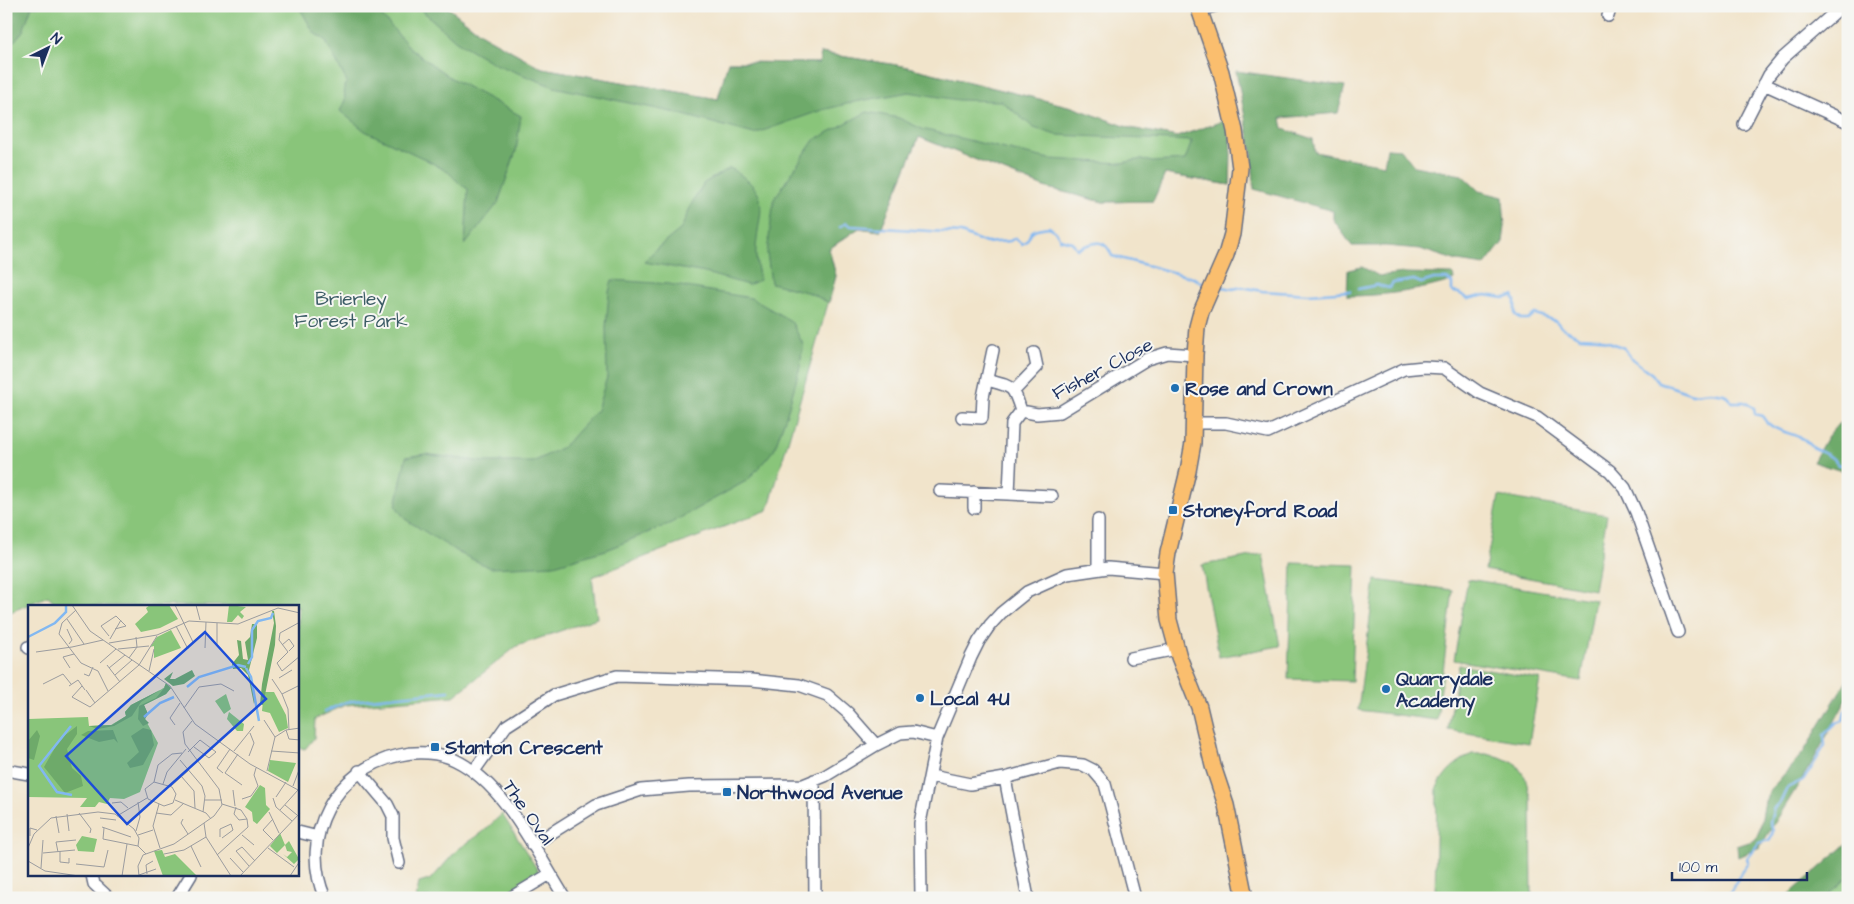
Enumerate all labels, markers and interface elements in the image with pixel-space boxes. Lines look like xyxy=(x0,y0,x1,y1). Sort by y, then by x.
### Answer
north arrow xyxy=(22,22,72,72)
text: N xyxy=(46,29,66,50)
park label: Brierley Forest Park xyxy=(294,286,408,335)
street label: Fisher Close xyxy=(1048,332,1158,407)
place label: Rose and Crown xyxy=(1185,376,1333,403)
marker: Rose and Crown xyxy=(1169,382,1181,394)
place label: Stoneyford Road xyxy=(1182,498,1337,526)
marker: Stoneyford Road xyxy=(1167,504,1179,516)
inset map xyxy=(28,605,299,876)
place label: Quarrydale Academy xyxy=(1396,666,1494,716)
marker: Quarrydale Academy xyxy=(1380,683,1392,695)
place label: Local 4U xyxy=(930,686,1010,713)
marker: Local 4U xyxy=(914,692,926,704)
place label: Stanton Crescent xyxy=(444,735,603,762)
marker: Stanton Crescent xyxy=(429,741,441,753)
street label: The Oval xyxy=(495,775,560,851)
place label: Northwood Avenue xyxy=(737,780,904,807)
marker: Northwood Avenue xyxy=(721,786,733,798)
scale bar xyxy=(1672,849,1806,881)
text: 100 m xyxy=(1679,857,1718,878)

